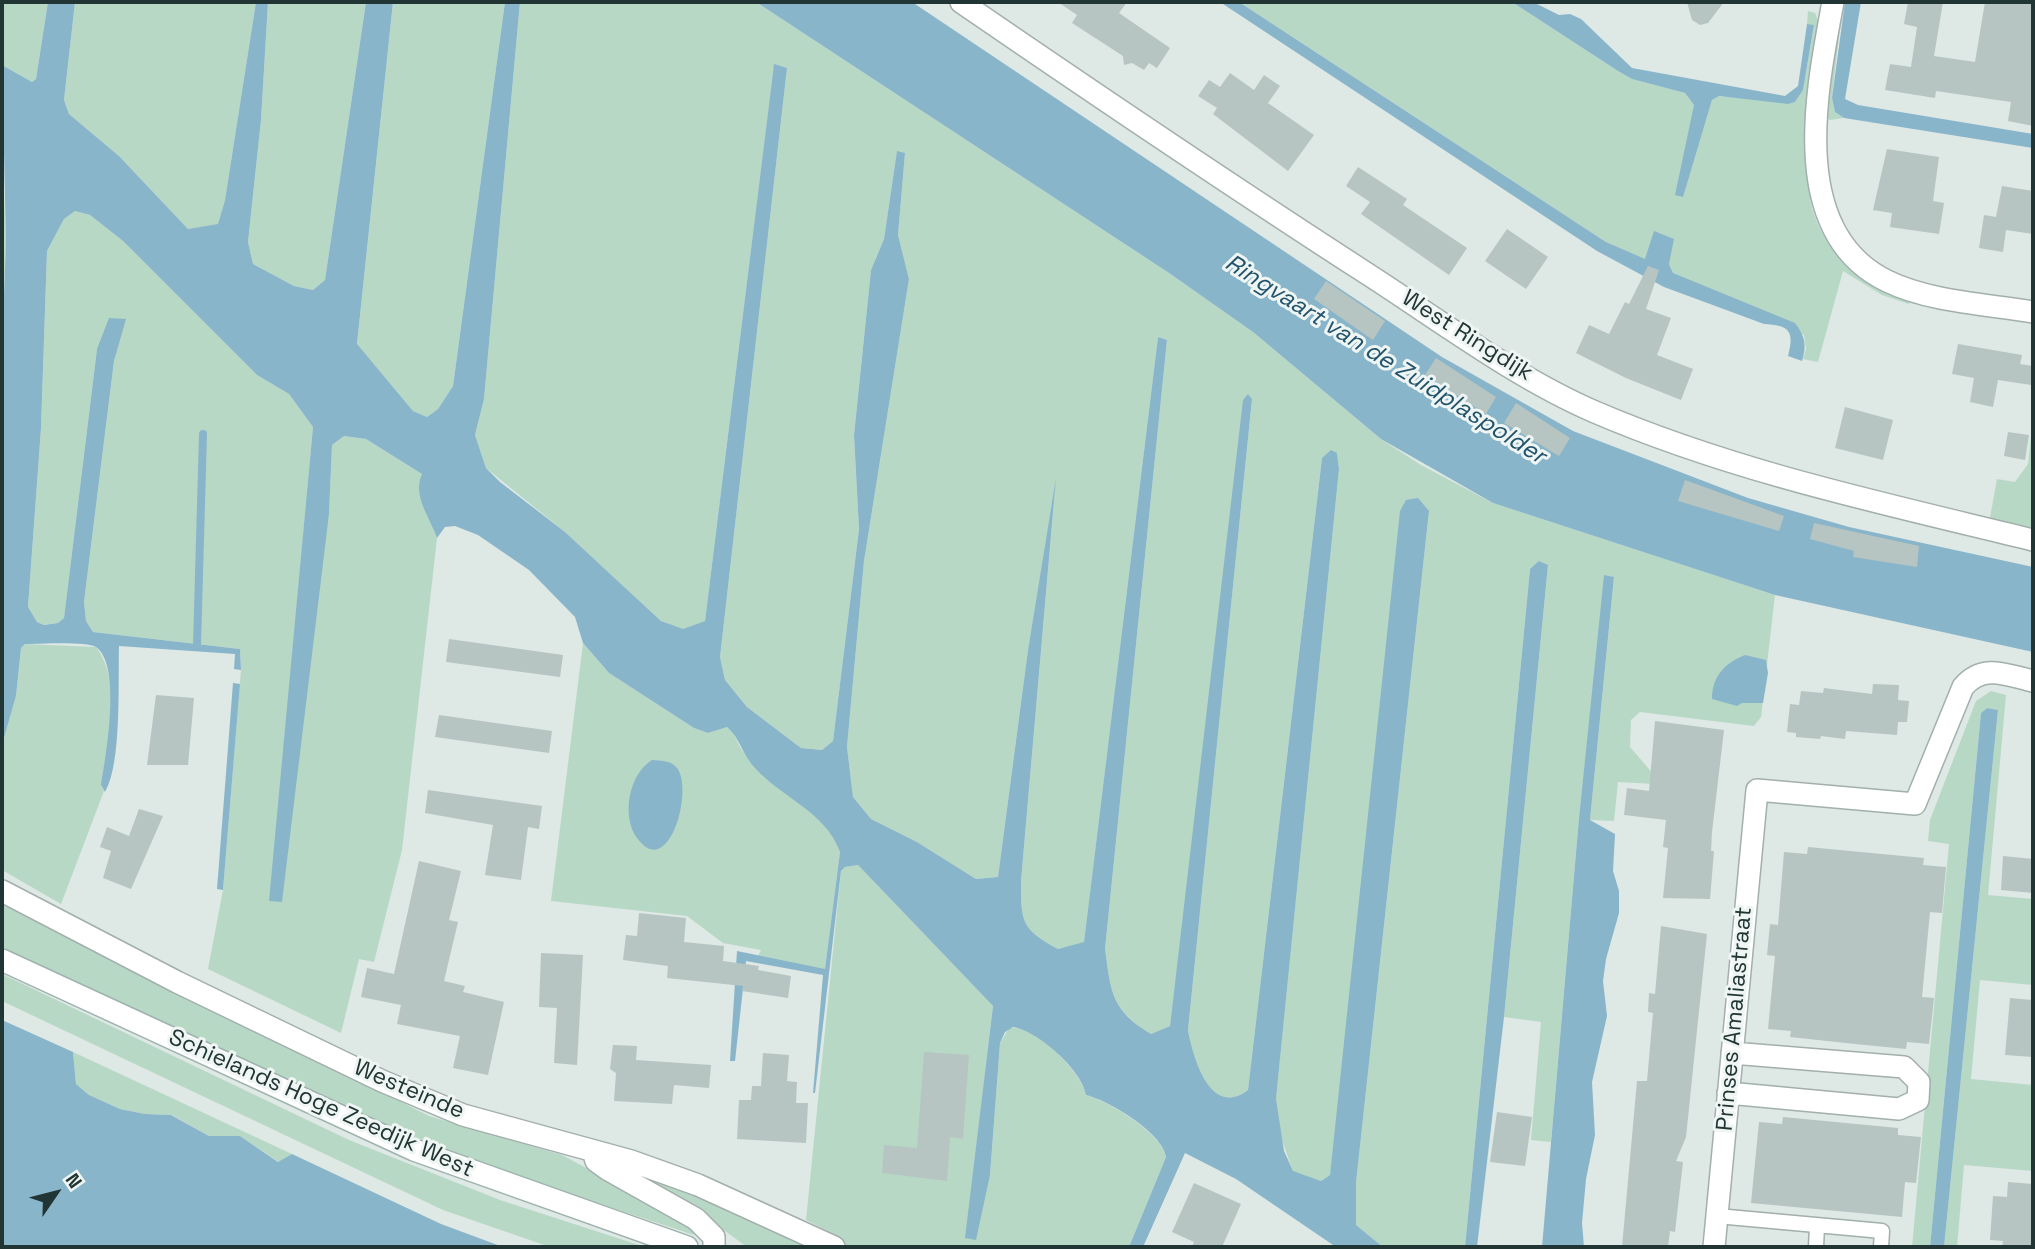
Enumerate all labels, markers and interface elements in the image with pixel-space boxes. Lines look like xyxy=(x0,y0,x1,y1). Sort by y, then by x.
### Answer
water label: Ringvaart van de Zuidplaspolder xyxy=(1219,249,1551,471)
street label: West Ringdijk xyxy=(1396,285,1538,387)
street label: Prinses Amaliastraat xyxy=(1711,906,1759,1132)
street label: Schielands Hoge Zeedijk West xyxy=(164,1024,478,1184)
street label: Westeinde xyxy=(350,1054,468,1126)
north arrow xyxy=(21,1158,91,1228)
text: N xyxy=(60,1168,87,1193)

